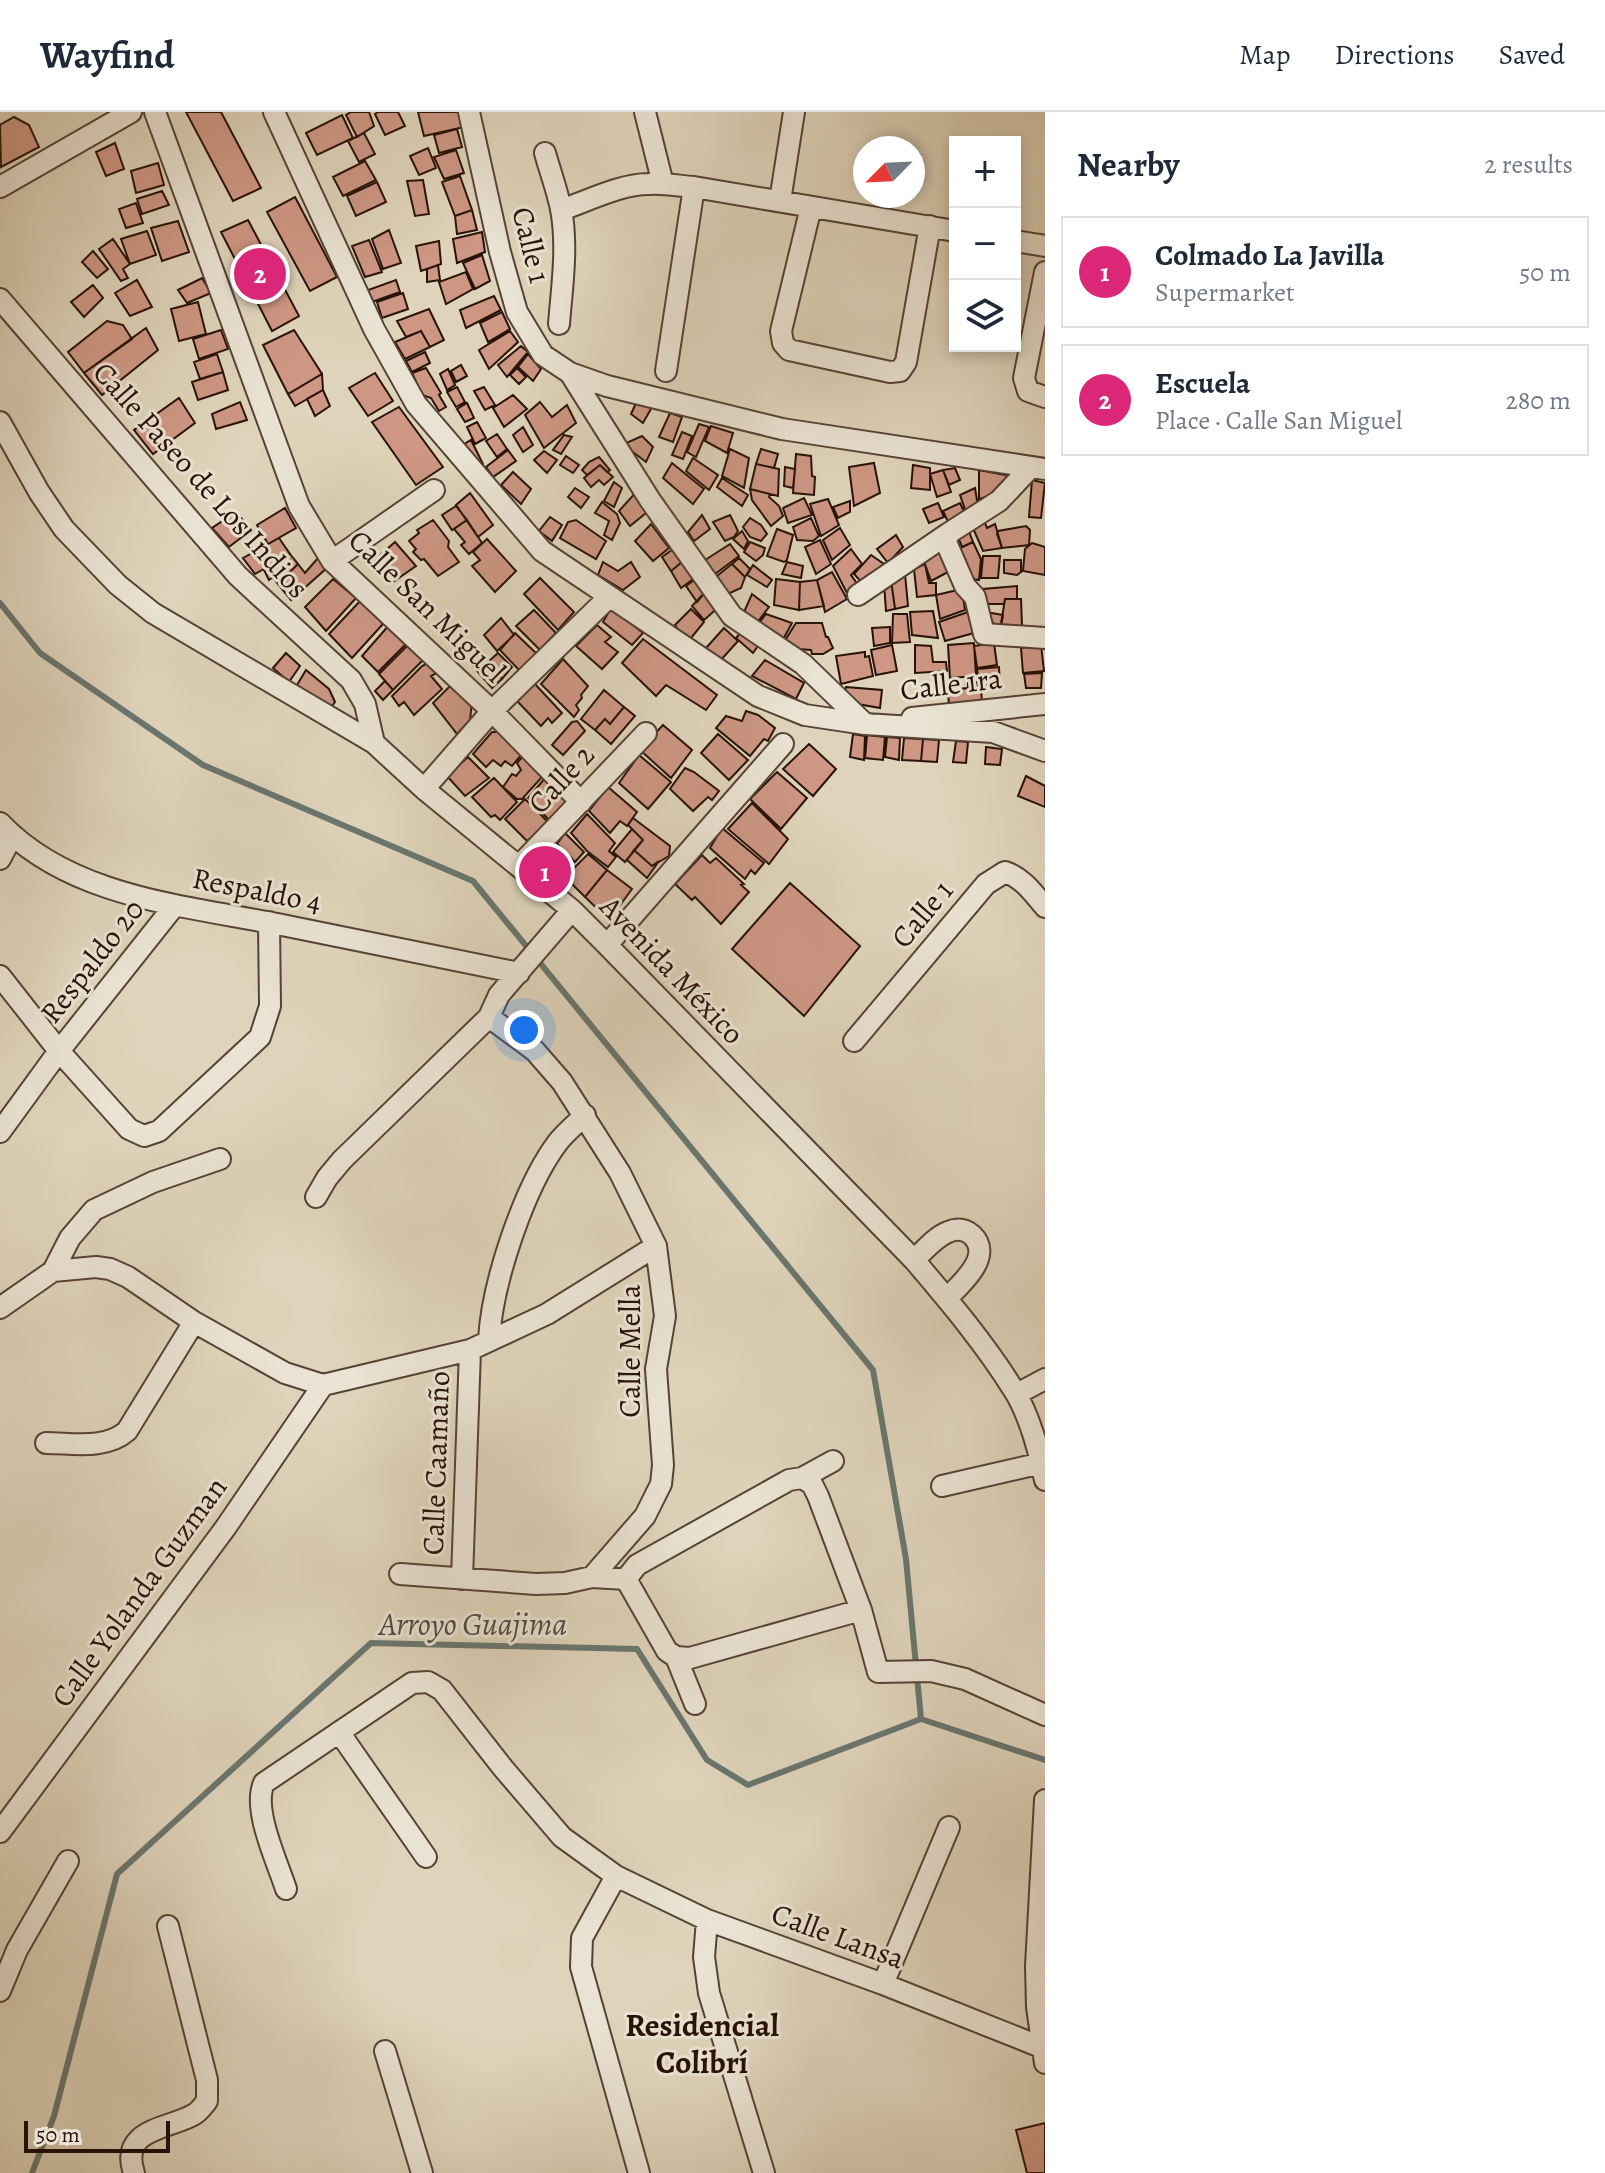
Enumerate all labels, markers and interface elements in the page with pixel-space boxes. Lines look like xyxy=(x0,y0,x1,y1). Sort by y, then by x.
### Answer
text: Wayfind xyxy=(40,29,175,81)
text: Map xyxy=(1239,36,1290,74)
text: Directions xyxy=(1334,36,1455,74)
text: Saved xyxy=(1499,36,1565,74)
north arrow xyxy=(853,136,925,208)
map controls xyxy=(949,136,1021,352)
button: + xyxy=(949,136,1021,208)
text: Nearby xyxy=(1077,141,1180,188)
text: 2 results xyxy=(1484,147,1573,182)
street label: Calle 1 xyxy=(502,203,560,287)
button: − xyxy=(949,208,1021,280)
text: Colmado La Javilla xyxy=(1155,235,1385,275)
pin: 2 xyxy=(234,244,286,304)
text: 1 xyxy=(1100,255,1110,290)
text: 50 m xyxy=(1519,255,1571,290)
text: Supermarket xyxy=(1155,275,1295,310)
button: layers xyxy=(949,280,1021,352)
street label: Calle Paseo de Los Indios xyxy=(84,353,318,607)
text: Escuela xyxy=(1155,363,1251,403)
text: 2 xyxy=(1099,383,1111,418)
text: 280 m xyxy=(1505,383,1571,418)
text: Place · Calle San Miguel xyxy=(1155,403,1402,438)
street label: Calle San Miguel xyxy=(340,521,514,691)
street label: Calle 1ra xyxy=(898,658,1004,710)
street label: Calle 2 xyxy=(519,736,603,822)
pin: 1 xyxy=(519,842,571,902)
street label: Respaldo 4 xyxy=(189,858,325,922)
street label: Calle 1 xyxy=(882,872,962,956)
street label: Avenida México xyxy=(590,886,753,1053)
street label: Respaldo 20 xyxy=(31,891,153,1031)
your location xyxy=(504,1010,544,1050)
street label: Calle Mella xyxy=(610,1284,650,1418)
street label: Calle Caamaño xyxy=(413,1370,459,1556)
street label: Calle Yolanda Guzman xyxy=(42,1469,236,1715)
water label: Arroyo Guajima xyxy=(377,1602,567,1646)
street label: Calle Lansa xyxy=(766,1894,910,1978)
district label: Residencial Colibrí xyxy=(625,2003,779,2084)
scale bar xyxy=(24,2117,170,2153)
text: 50 m xyxy=(36,2120,80,2150)

